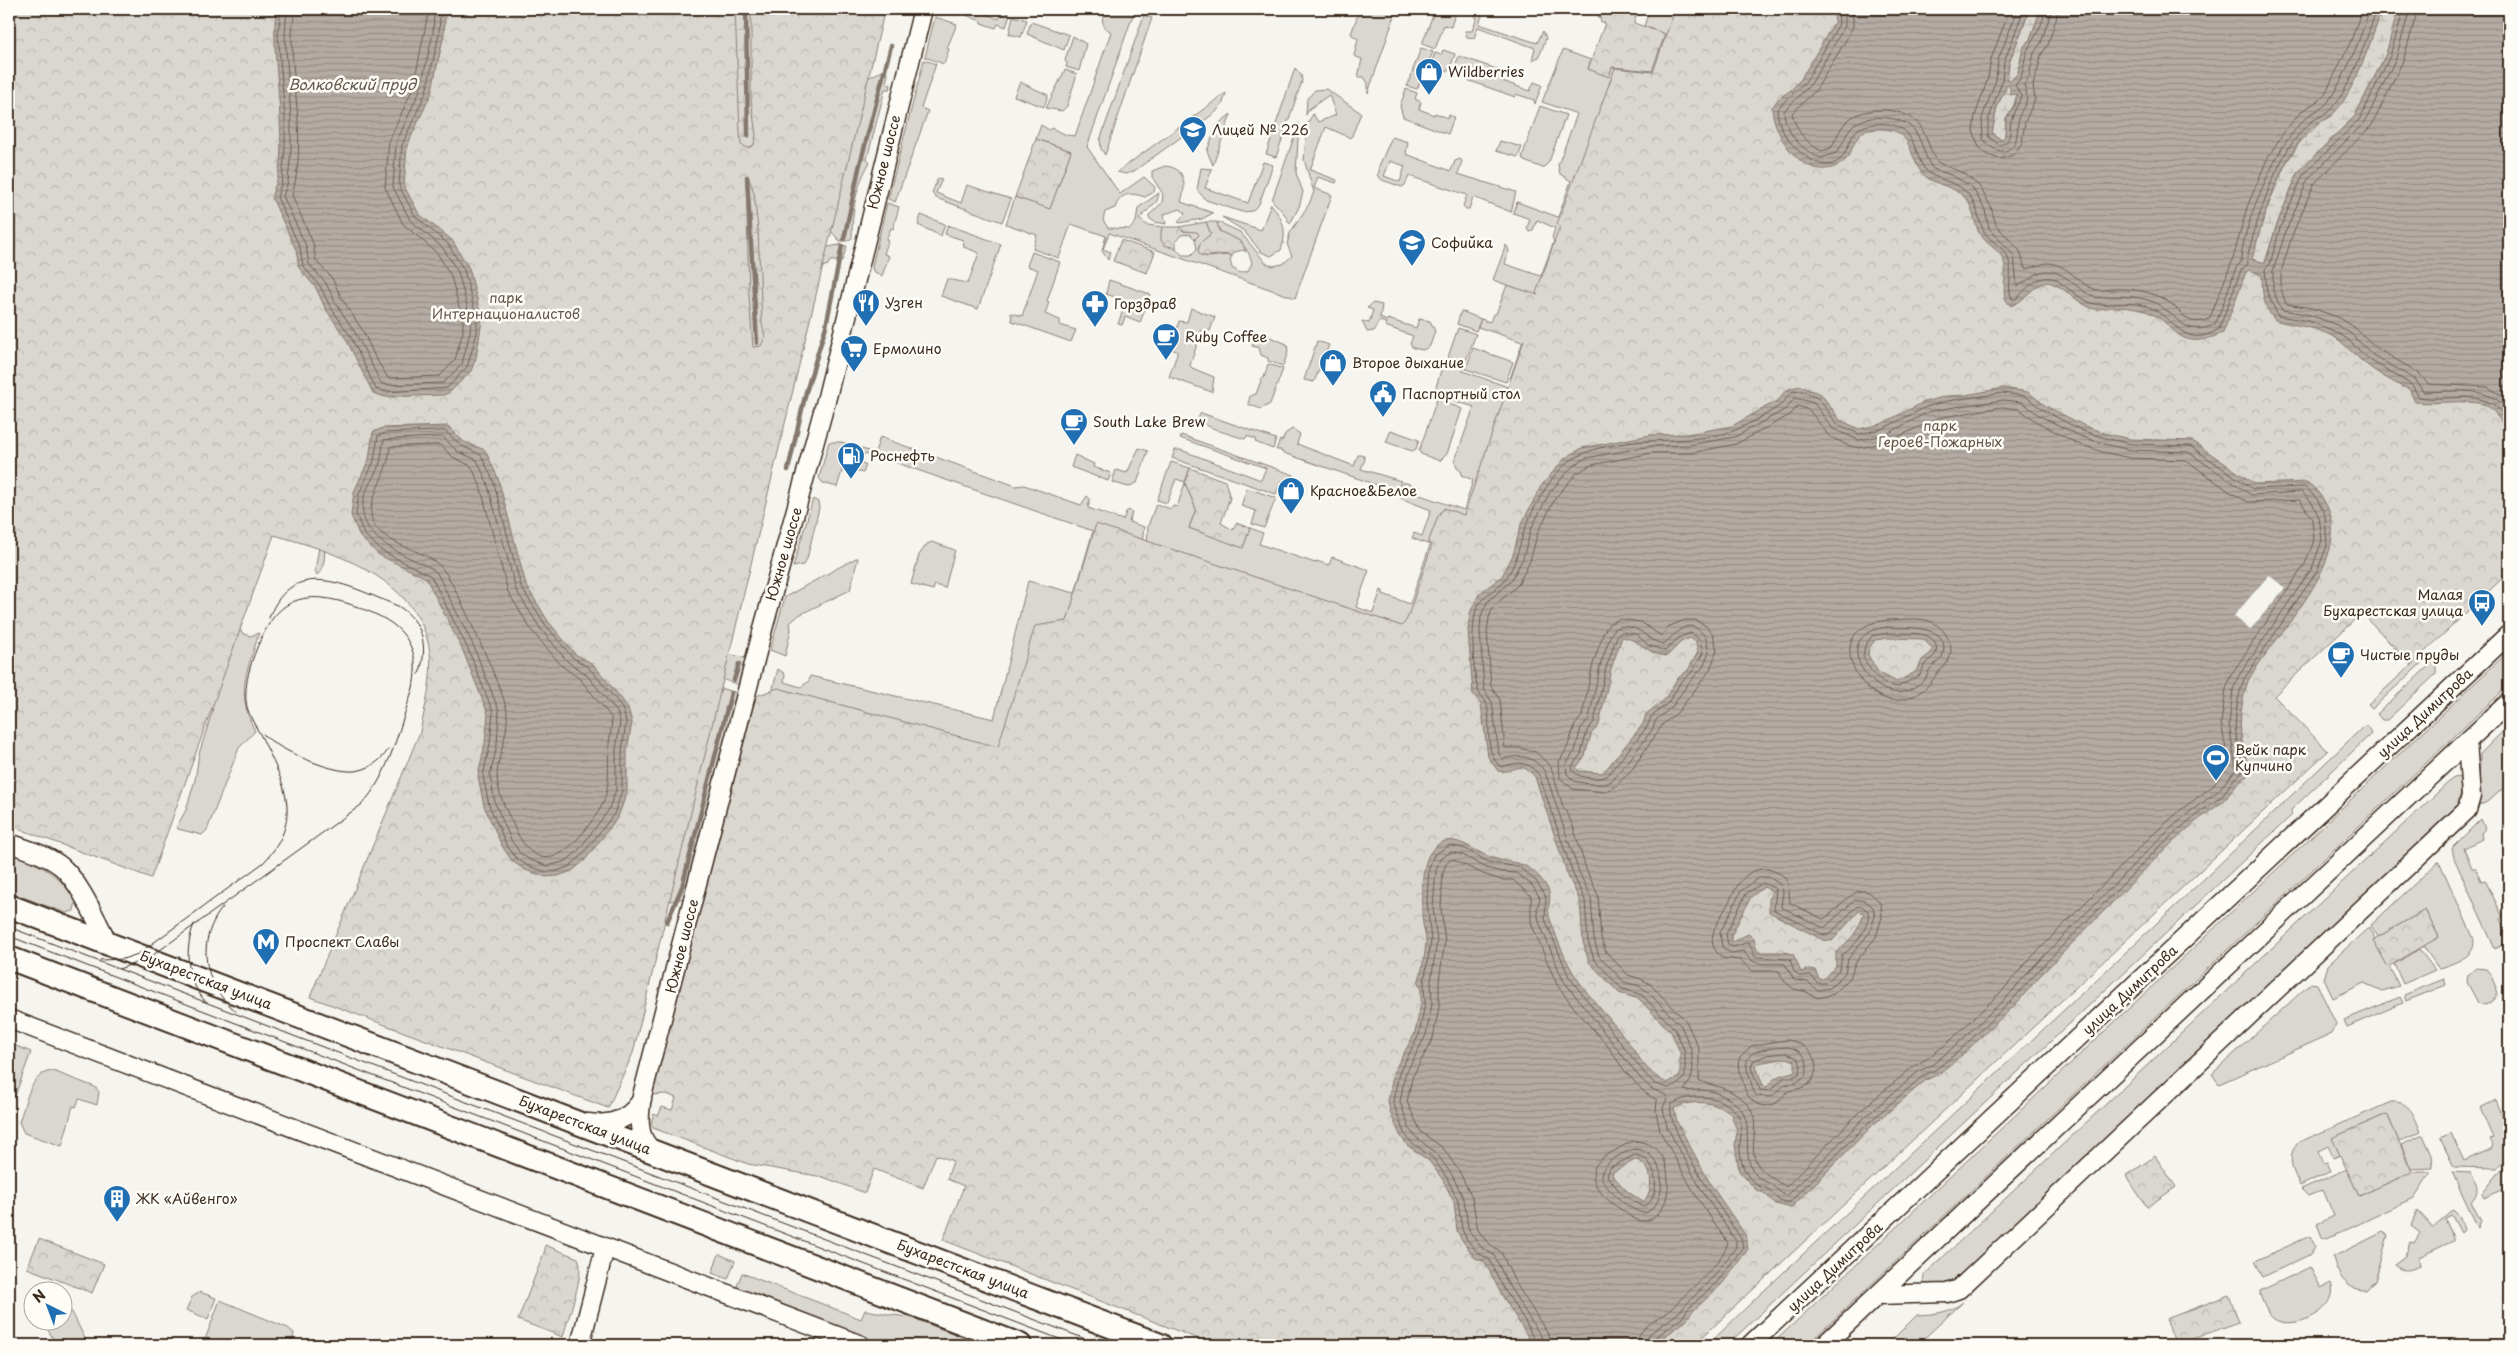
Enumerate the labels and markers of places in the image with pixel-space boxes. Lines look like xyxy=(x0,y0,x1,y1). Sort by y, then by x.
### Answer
shop icon: Wildberries xyxy=(1414,57,1444,96)
place label: Wildberries xyxy=(1448,61,1524,82)
school or university icon: Лицей № 226 xyxy=(1178,115,1208,154)
place label: Лицей № 226 xyxy=(1212,119,1309,140)
school or university icon: Софийка xyxy=(1397,228,1427,267)
place label: Софийка xyxy=(1431,232,1493,253)
restaurant icon: Узген xyxy=(851,288,881,327)
pharmacy icon: Горздрав xyxy=(1080,289,1110,328)
place label: Узген xyxy=(885,292,923,313)
place label: Горздрав xyxy=(1114,293,1176,314)
cafe icon: Ruby Coffee xyxy=(1151,322,1181,361)
place label: Ruby Coffee xyxy=(1185,326,1267,347)
supermarket icon: Ермолино xyxy=(839,334,869,373)
place label: Ермолино xyxy=(873,338,942,359)
shop icon: Второе дыхание xyxy=(1318,348,1348,387)
place label: Второе дыхание xyxy=(1352,352,1464,373)
public building icon: Паспортный стол xyxy=(1368,379,1398,418)
place label: Паспортный стол xyxy=(1402,383,1521,404)
cafe icon: South Lake Brew xyxy=(1059,407,1089,446)
place label: South Lake Brew xyxy=(1093,411,1206,432)
fuel station icon: Роснефть xyxy=(836,441,866,480)
place label: Роснефть xyxy=(870,445,935,466)
shop icon: Красное&Белое xyxy=(1276,476,1306,515)
place label: Красное&Белое xyxy=(1310,480,1417,501)
place label: Малая Бухарестская улица xyxy=(2323,584,2463,621)
bus stop icon: Малая Бухарестская улица xyxy=(2467,588,2497,627)
cafe icon: Чистые пруды xyxy=(2326,640,2356,679)
place label: Чистые пруды xyxy=(2360,644,2459,665)
place label: Вейк парк Купчино xyxy=(2235,739,2307,776)
sports icon: Вейк парк Купчино xyxy=(2201,743,2231,782)
metro station icon: Проспект Славы xyxy=(251,927,281,966)
place label: Проспект Славы xyxy=(285,931,399,952)
building icon: ЖК «Айвенго» xyxy=(102,1184,132,1223)
place label: ЖК «Айвенго» xyxy=(135,1188,237,1209)

